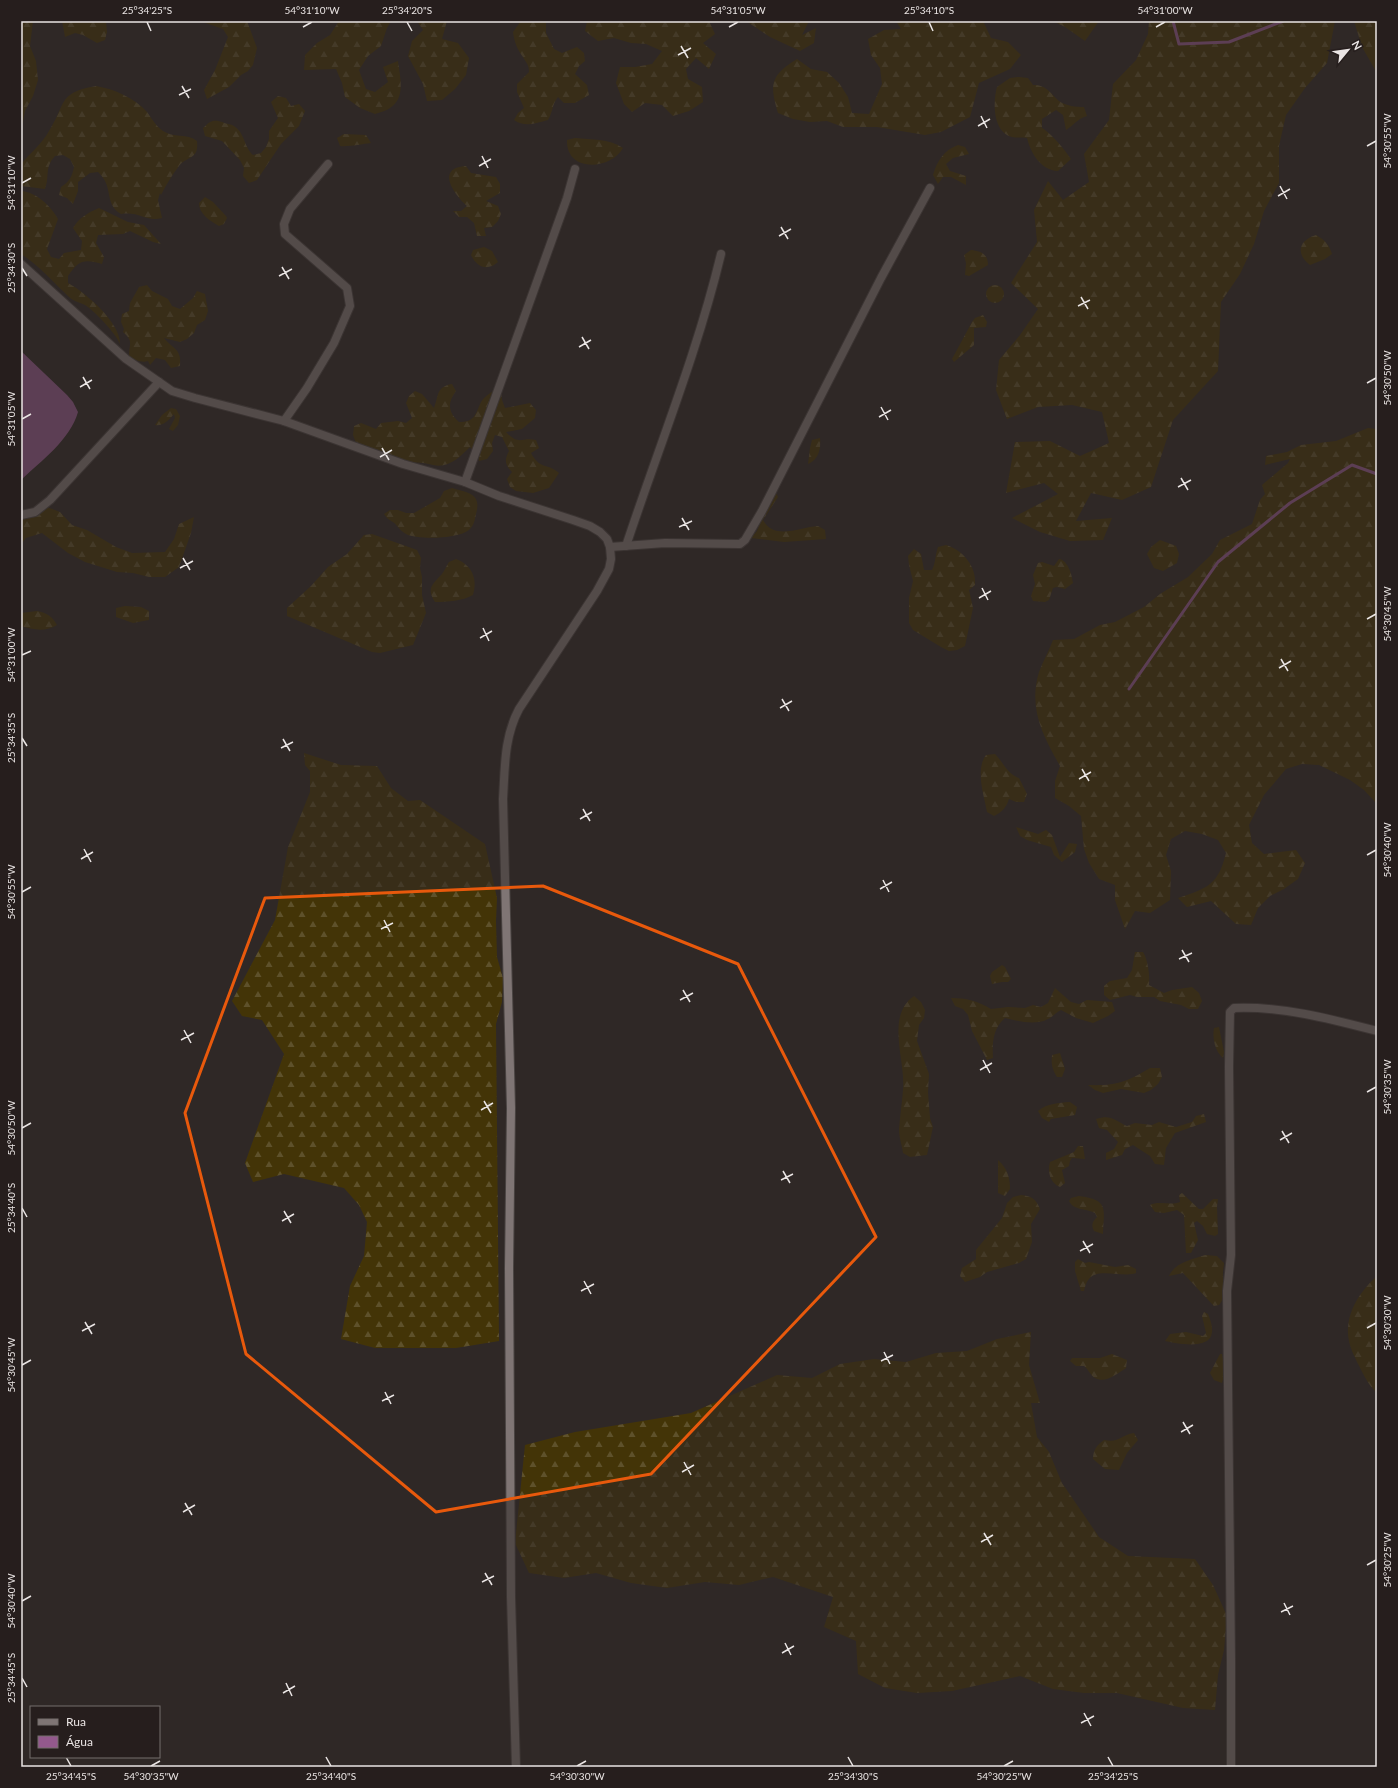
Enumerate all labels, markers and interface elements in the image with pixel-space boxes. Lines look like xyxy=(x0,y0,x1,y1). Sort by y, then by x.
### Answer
text: 25°34'25"S xyxy=(122,4,172,16)
text: 54°31'10"W xyxy=(284,4,340,16)
text: 25°34'20"S xyxy=(382,4,432,16)
text: 54°31'05"W xyxy=(710,4,766,16)
text: 25°34'10"S xyxy=(904,4,954,16)
text: 54°31'00"W xyxy=(1137,4,1193,16)
north arrow xyxy=(1328,30,1368,70)
text: N xyxy=(1349,38,1365,52)
text: 54°30'55"W xyxy=(1381,113,1393,169)
text: 54°31'10"W xyxy=(5,155,17,211)
text: 25°34'30"S xyxy=(5,243,17,293)
text: 54°30'50"W xyxy=(1381,350,1393,406)
text: 54°31'05"W xyxy=(5,391,17,447)
text: 54°30'45"W xyxy=(1381,586,1393,642)
text: 54°31'00"W xyxy=(5,627,17,683)
text: 25°34'35"S xyxy=(5,713,17,763)
text: 54°30'40"W xyxy=(1381,822,1393,878)
text: 54°30'55"W xyxy=(5,864,17,920)
text: 54°30'35"W xyxy=(1381,1059,1393,1115)
text: 54°30'50"W xyxy=(5,1100,17,1156)
text: 25°34'40"S xyxy=(5,1183,17,1233)
text: 54°30'30"W xyxy=(1381,1295,1393,1351)
text: 54°30'45"W xyxy=(5,1337,17,1393)
text: 54°30'25"W xyxy=(1381,1532,1393,1588)
text: 54°30'40"W xyxy=(5,1573,17,1629)
text: 25°34'45"S xyxy=(5,1653,17,1703)
legend xyxy=(30,1706,160,1758)
text: Rua xyxy=(66,1714,86,1729)
text: Água xyxy=(66,1734,93,1749)
text: 25°34'45"S xyxy=(46,1770,96,1782)
text: 54°30'35"W xyxy=(123,1770,179,1782)
text: 25°34'40"S xyxy=(306,1770,356,1782)
text: 54°30'30"W xyxy=(549,1770,605,1782)
text: 25°34'30"S xyxy=(828,1770,878,1782)
text: 54°30'25"W xyxy=(976,1770,1032,1782)
text: 25°34'25"S xyxy=(1088,1770,1138,1782)

